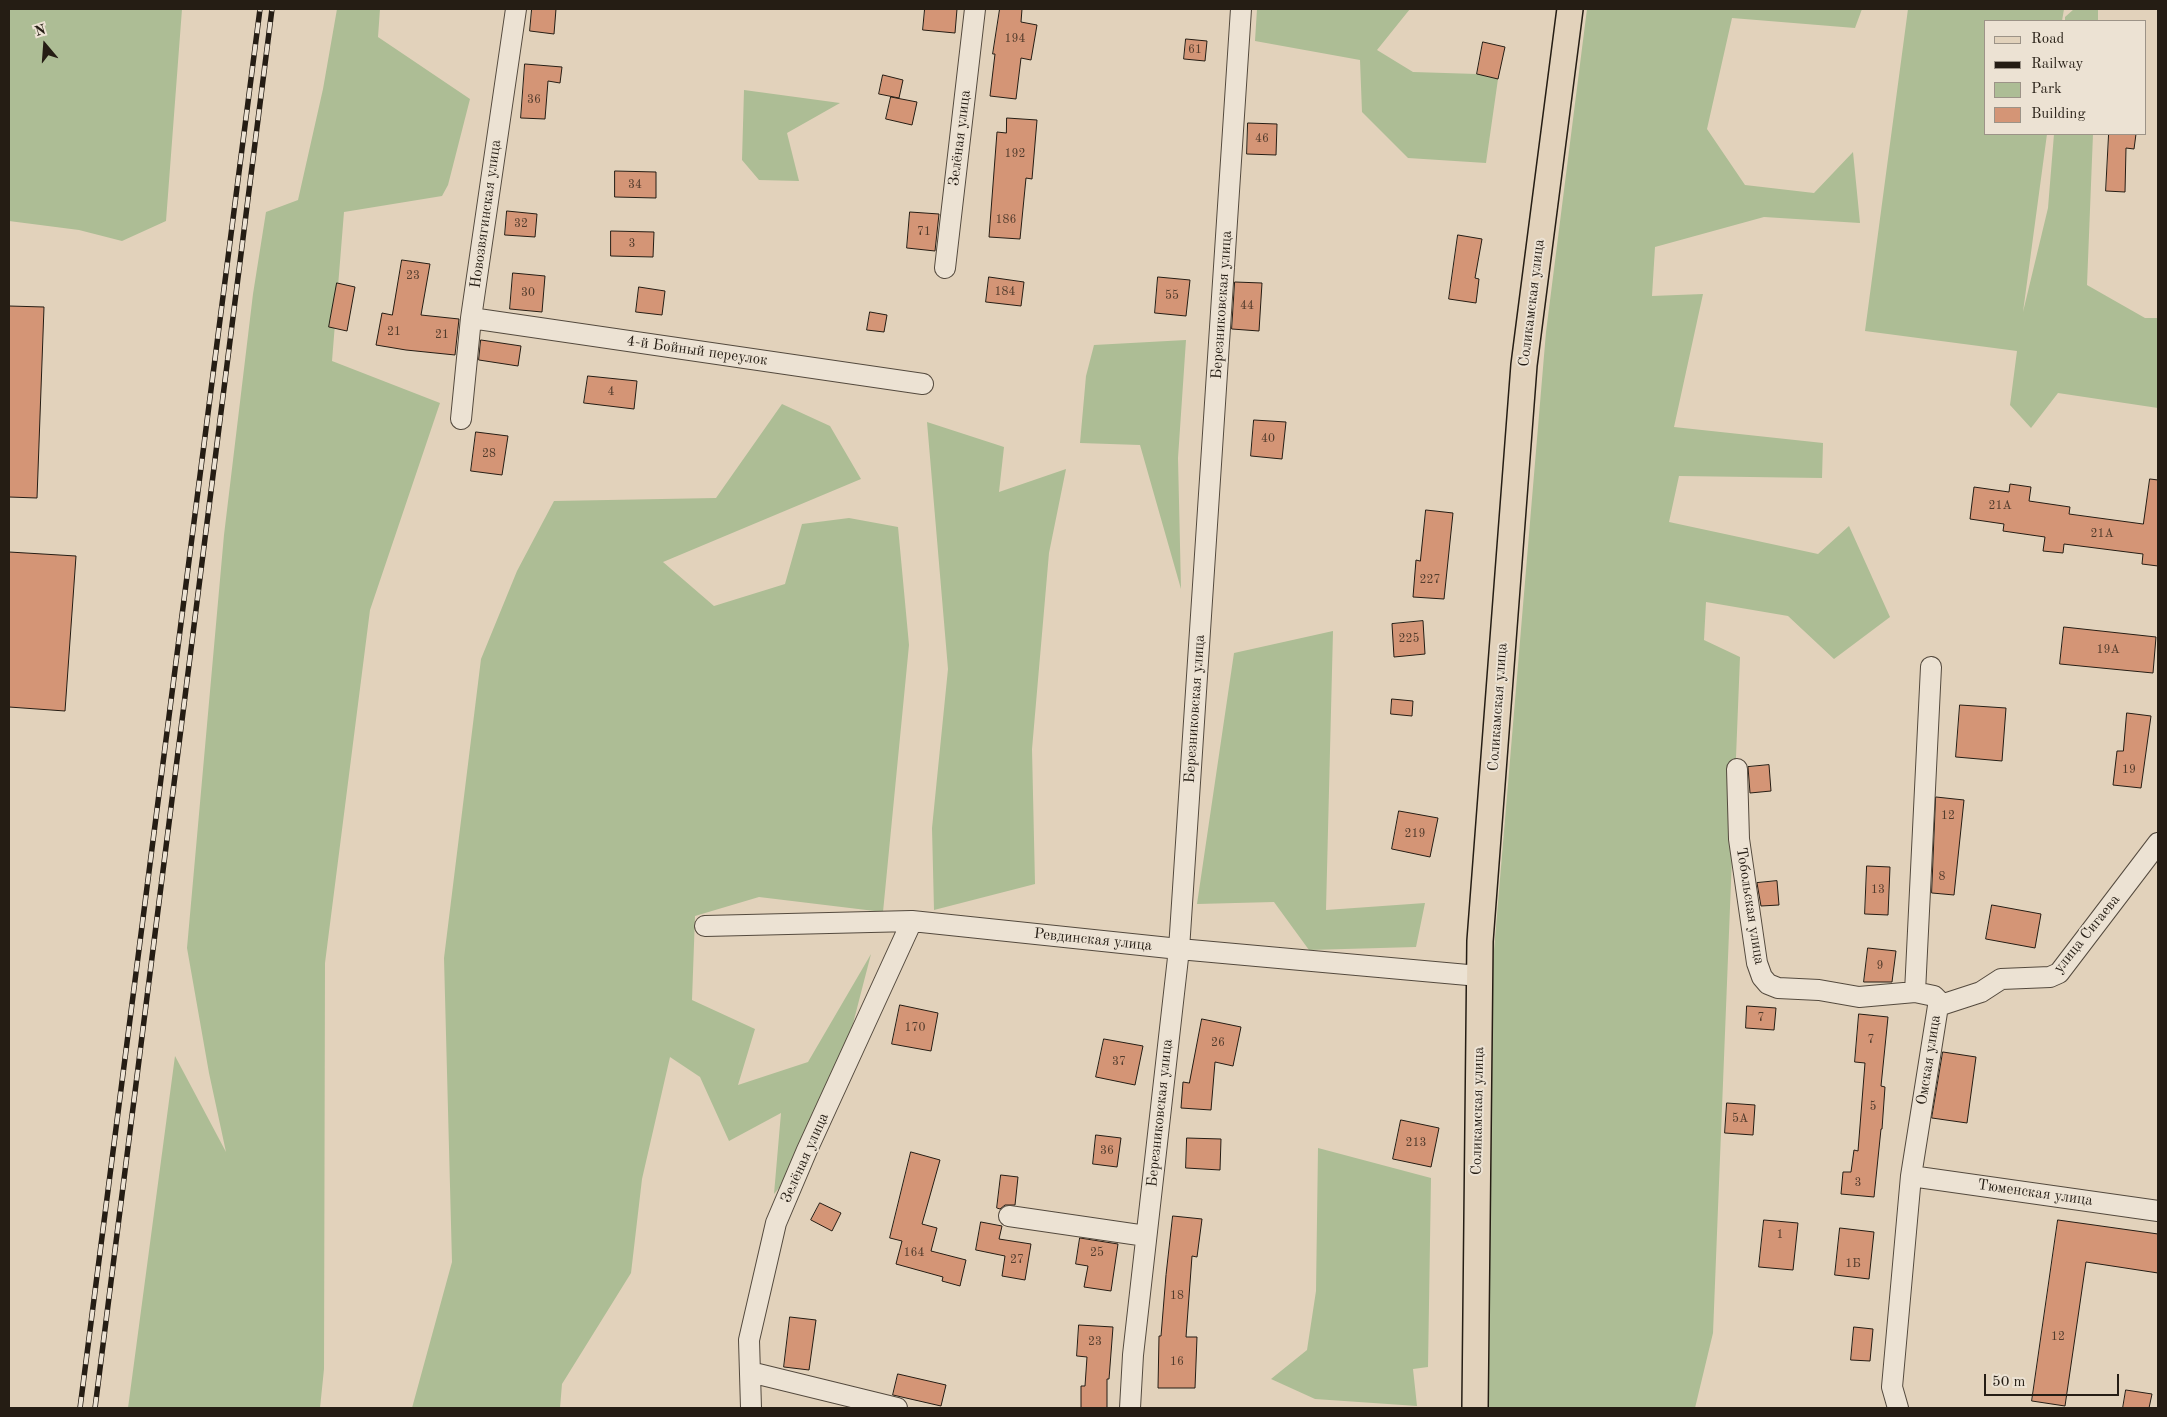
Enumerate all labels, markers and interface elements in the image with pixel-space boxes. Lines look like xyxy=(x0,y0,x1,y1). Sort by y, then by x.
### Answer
north arrow xyxy=(20,20,70,70)
legend xyxy=(1984,20,2147,135)
text: N xyxy=(33,22,48,39)
house number: 194 xyxy=(1005,32,1025,46)
text: Road xyxy=(2031,32,2064,47)
house number: 61 xyxy=(1188,43,1202,57)
text: Railway xyxy=(2031,57,2084,72)
text: Park xyxy=(2031,82,2062,97)
street label: Зелёная улица xyxy=(945,89,975,187)
house number: 36 xyxy=(527,93,541,107)
text: Building xyxy=(2031,107,2086,122)
house number: 46 xyxy=(1255,132,1269,146)
street label: Новозвягинская улица xyxy=(467,138,505,290)
house number: 192 xyxy=(1005,147,1025,161)
house number: 34 xyxy=(628,178,642,192)
house number: 186 xyxy=(996,213,1016,227)
house number: 32 xyxy=(514,217,528,231)
house number: 71 xyxy=(917,225,931,239)
street label: Березниковская улица xyxy=(1208,230,1236,380)
house number: 3 xyxy=(629,237,635,251)
street label: Соликамская улица xyxy=(1515,238,1549,368)
house number: 23 xyxy=(406,269,420,283)
house number: 184 xyxy=(995,285,1015,299)
house number: 30 xyxy=(521,286,535,300)
house number: 55 xyxy=(1165,289,1179,303)
house number: 44 xyxy=(1240,299,1254,313)
house number: 21 xyxy=(387,325,401,339)
house number: 21 xyxy=(435,328,449,342)
street label: 4-й Бойный переулок xyxy=(625,332,769,370)
house number: 4 xyxy=(608,385,614,399)
house number: 40 xyxy=(1261,432,1275,446)
house number: 28 xyxy=(482,447,496,461)
house number: 21А xyxy=(1988,499,2012,513)
house number: 21А xyxy=(2090,527,2114,541)
house number: 227 xyxy=(1420,573,1440,587)
house number: 225 xyxy=(1399,632,1419,646)
street label: Березниковская улица xyxy=(1181,634,1209,784)
street label: Соликамская улица xyxy=(1485,642,1511,772)
house number: 19А xyxy=(2096,643,2120,657)
house number: 19 xyxy=(2122,763,2136,777)
house number: 12 xyxy=(1941,809,1955,823)
house number: 219 xyxy=(1405,827,1425,841)
street label: Тобольская улица xyxy=(1732,846,1768,966)
house number: 8 xyxy=(1939,870,1945,884)
house number: 13 xyxy=(1871,883,1885,897)
street label: улица Сигаева xyxy=(2050,891,2124,977)
street label: Ревдинская улица xyxy=(1033,925,1153,955)
house number: 9 xyxy=(1877,959,1883,973)
house number: 7 xyxy=(1758,1011,1764,1025)
street label: Омская улица xyxy=(1913,1014,1945,1106)
house number: 170 xyxy=(905,1021,925,1035)
house number: 7 xyxy=(1868,1033,1874,1047)
house number: 26 xyxy=(1211,1036,1225,1050)
street label: Березниковская улица xyxy=(1143,1038,1177,1188)
street label: Соликамская улица xyxy=(1468,1047,1488,1175)
house number: 37 xyxy=(1112,1055,1126,1069)
house number: 5 xyxy=(1870,1100,1876,1114)
street label: Зелёная улица xyxy=(777,1110,833,1206)
house number: 5А xyxy=(1732,1112,1748,1126)
house number: 213 xyxy=(1406,1136,1426,1150)
house number: 36 xyxy=(1100,1144,1114,1158)
house number: 3 xyxy=(1855,1176,1861,1190)
street label: Тюменская улица xyxy=(1976,1176,2094,1210)
house number: 1 xyxy=(1777,1228,1783,1242)
house number: 164 xyxy=(904,1246,924,1260)
house number: 25 xyxy=(1090,1246,1104,1260)
house number: 27 xyxy=(1010,1253,1024,1267)
house number: 1Б xyxy=(1845,1257,1861,1271)
house number: 18 xyxy=(1170,1289,1184,1303)
house number: 12 xyxy=(2051,1330,2065,1344)
house number: 23 xyxy=(1088,1335,1102,1349)
house number: 16 xyxy=(1170,1355,1184,1369)
scale bar xyxy=(1987,1364,2122,1396)
text: 50 m xyxy=(1992,1375,2026,1390)

